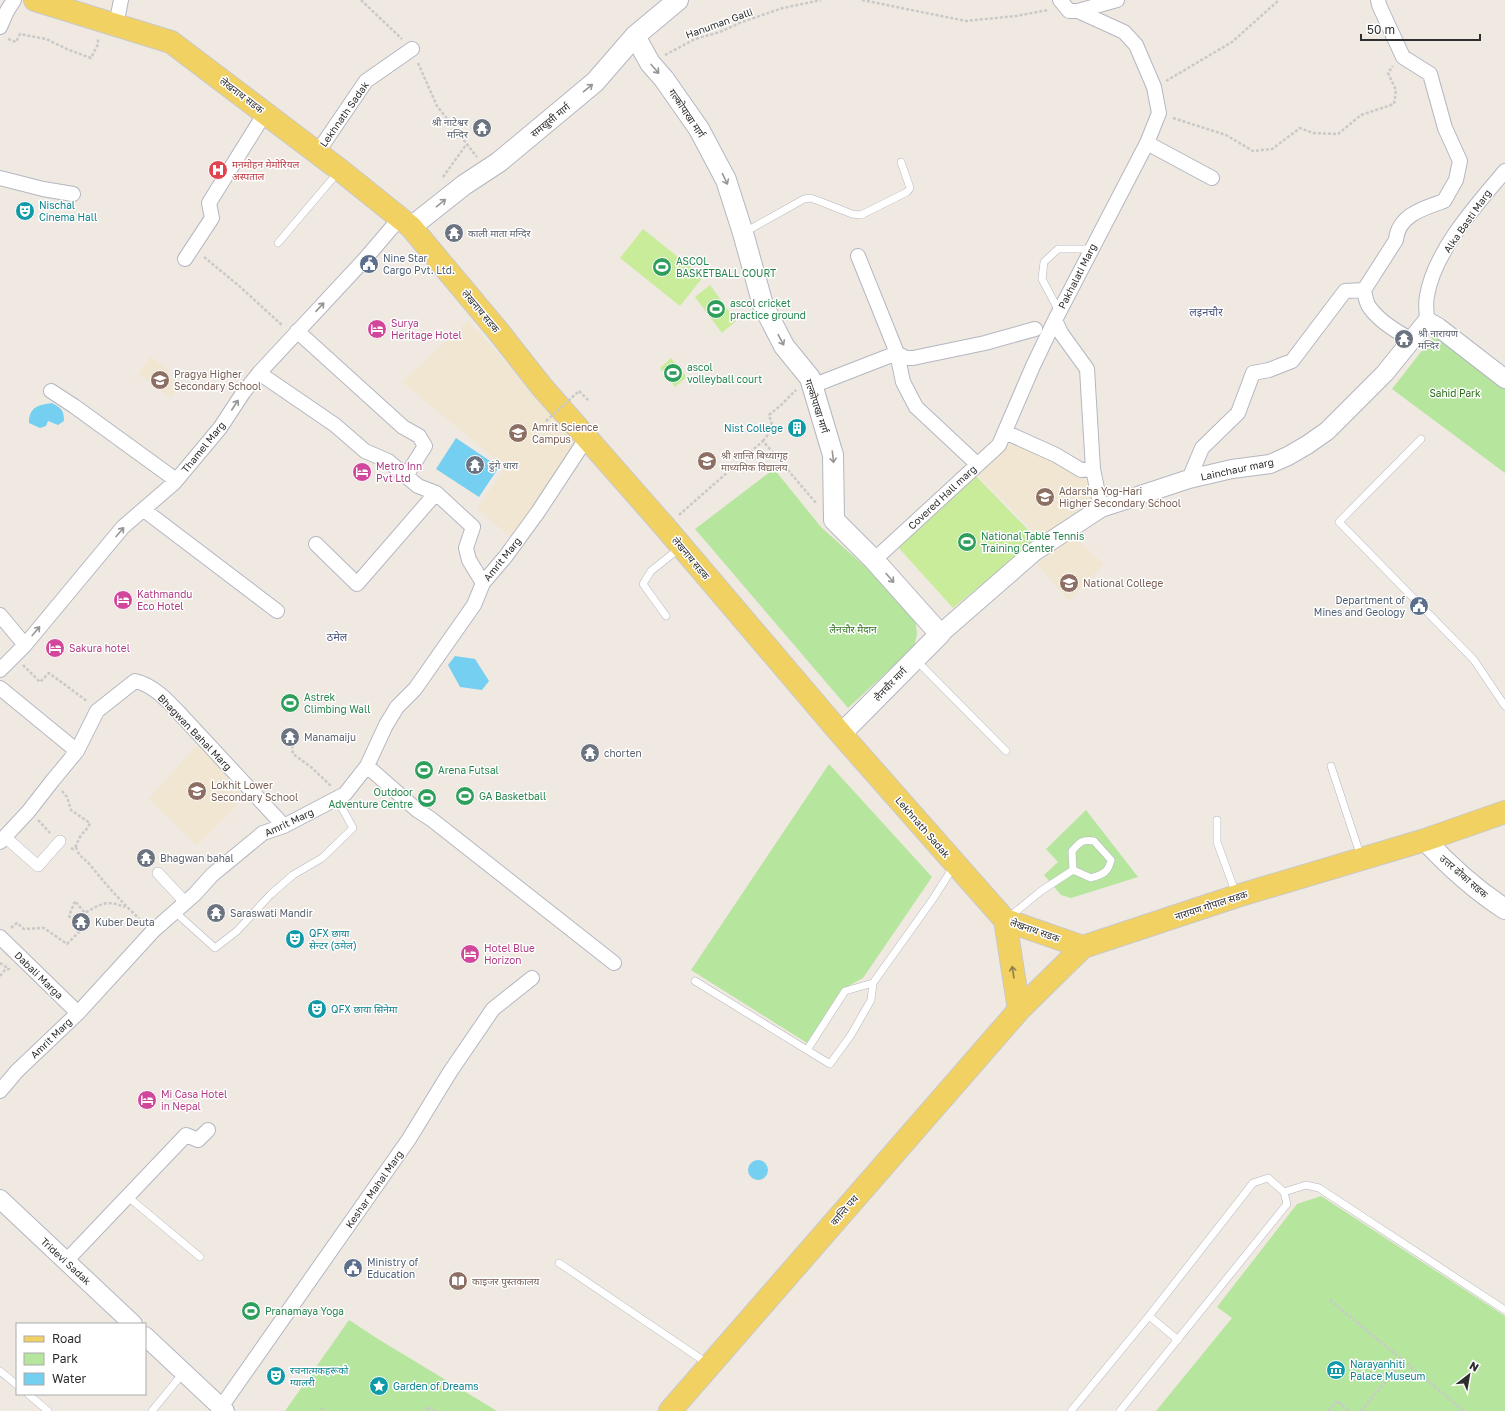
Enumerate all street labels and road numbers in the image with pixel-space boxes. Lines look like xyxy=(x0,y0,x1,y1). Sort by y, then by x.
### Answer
street label: Hanuman Galli xyxy=(684,5,754,41)
street label: लेखनाथ सडक xyxy=(218,75,267,116)
street label: Lekhnath Sadak xyxy=(317,79,371,149)
street label: गल्कोपाखा मार्ग xyxy=(666,86,708,140)
street label: समखुसी मार्ग xyxy=(528,100,573,140)
street label: Alka Basti Marg xyxy=(1441,187,1493,255)
street label: Pakhalati Marg xyxy=(1055,241,1099,311)
street label: लेखनाथ सडक xyxy=(460,287,502,335)
street label: गल्कोपाखा मार्ग xyxy=(803,377,832,436)
street label: Thamel Marg xyxy=(179,419,227,475)
street label: Lainchaur marg xyxy=(1199,455,1275,483)
street label: Covered Hall marg xyxy=(905,462,979,532)
street label: लेखनाथ सडक xyxy=(670,534,712,582)
street label: Amrit Marg xyxy=(481,535,523,583)
street label: लैनचौर मार्ग xyxy=(871,664,910,703)
street label: Bhagwan Bahal Marg xyxy=(156,692,234,772)
street label: Lekhnath Sadak xyxy=(893,794,953,860)
street label: Amrit Marg xyxy=(263,805,315,839)
street label: उत्तर ढोका सडक xyxy=(1438,852,1491,900)
street label: नारायण गोपाल सडक xyxy=(1173,887,1249,922)
street label: लेखनाथ सडक xyxy=(1009,916,1062,944)
street label: Dabali Marga xyxy=(12,949,66,1001)
street label: Amrit Marg xyxy=(28,1015,74,1061)
street label: Keshar Mahal Marg xyxy=(343,1148,405,1230)
street label: कान्ति पथ xyxy=(828,1192,861,1228)
street label: Tridevi Sadak xyxy=(39,1235,94,1287)

